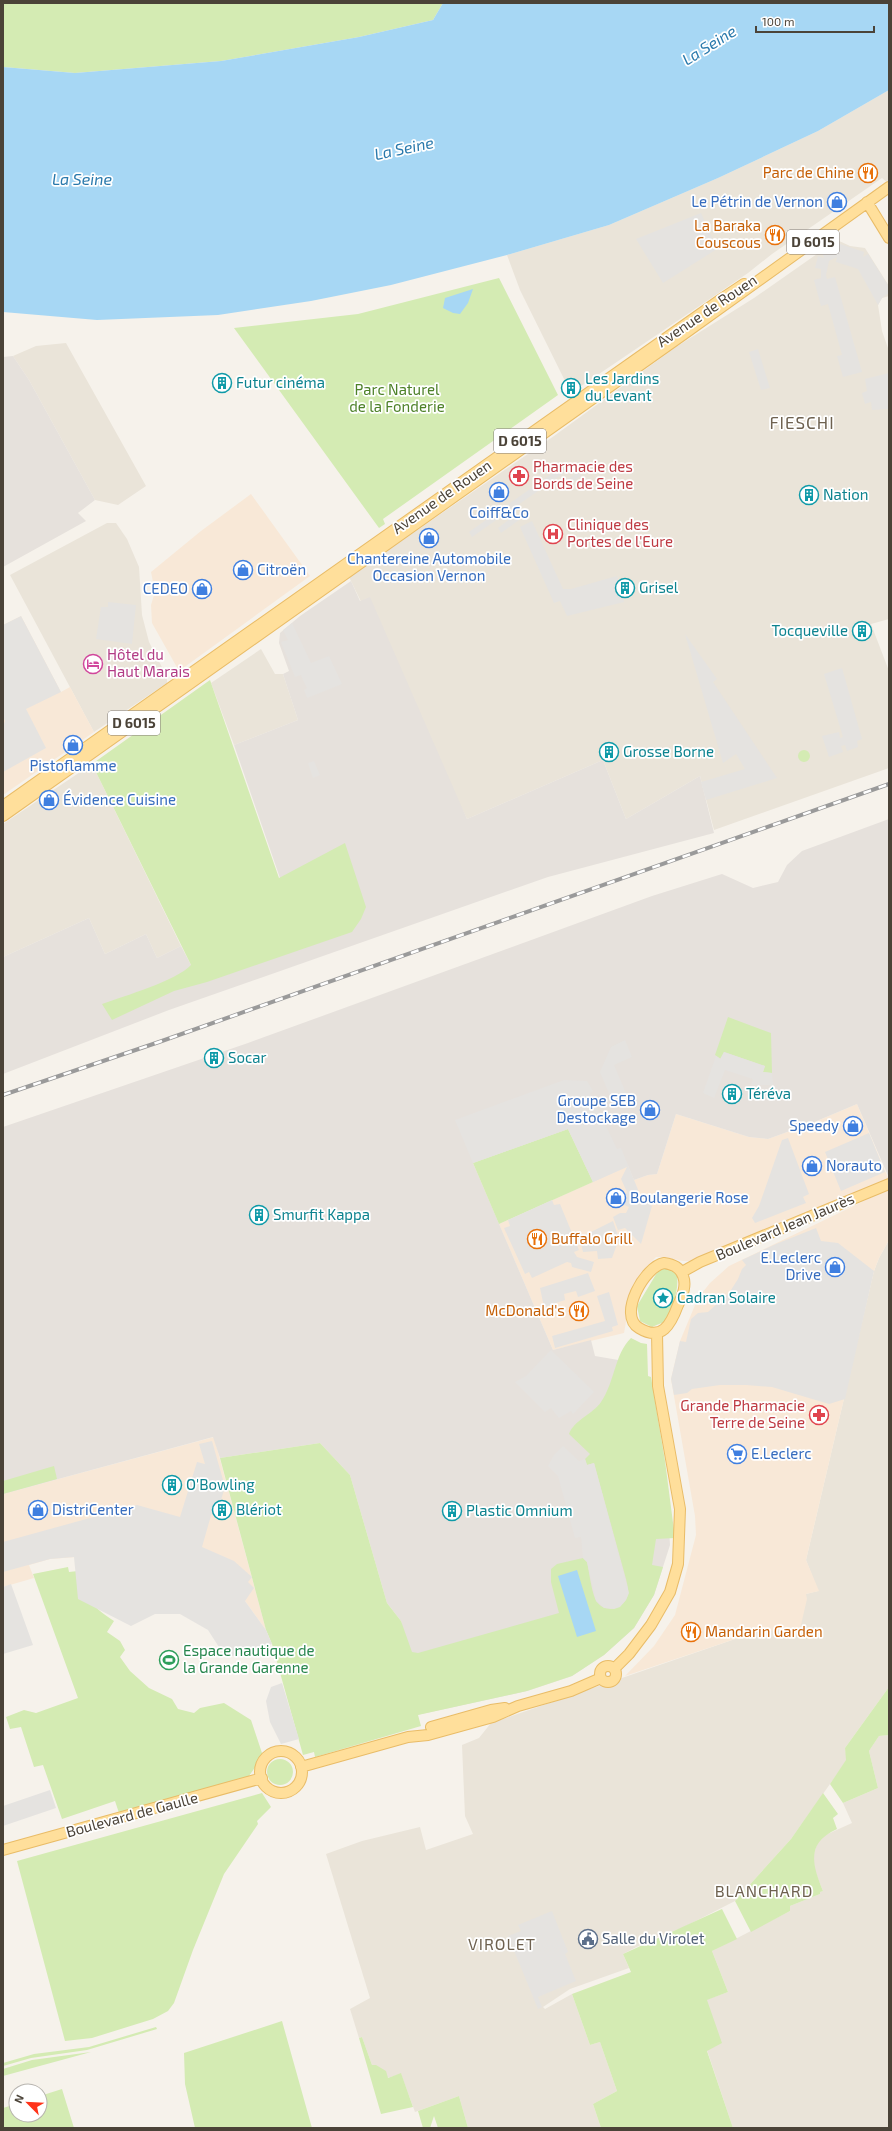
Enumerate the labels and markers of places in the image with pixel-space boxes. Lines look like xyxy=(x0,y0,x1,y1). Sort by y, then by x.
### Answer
restaurant icon: Parc de Chine xyxy=(857,162,879,184)
place label: Parc de Chine xyxy=(763,163,854,181)
shop icon: Le Pétrin de Vernon xyxy=(826,191,848,213)
place label: Le Pétrin de Vernon xyxy=(691,192,823,210)
place label: La Baraka Couscous xyxy=(694,216,761,251)
restaurant icon: La Baraka Couscous xyxy=(764,224,786,246)
place label: Les Jardins du Levant xyxy=(585,369,659,404)
building icon: Futur cinéma xyxy=(211,372,233,394)
place label: Futur cinéma xyxy=(236,373,325,391)
building icon: Les Jardins du Levant xyxy=(560,377,582,399)
place label: Pharmacie des Bords de Seine xyxy=(533,457,633,492)
pharmacy icon: Pharmacie des Bords de Seine xyxy=(508,465,530,487)
shop icon: Coiff&Co xyxy=(488,481,510,503)
building icon: Nation xyxy=(798,484,820,506)
place label: Nation xyxy=(823,485,868,503)
place label: Coiff&Co xyxy=(469,503,529,521)
place label: Clinique des Portes de l'Eure xyxy=(567,515,673,550)
hospital icon: Clinique des Portes de l'Eure xyxy=(542,523,564,545)
shop icon: Chantereine Automobile Occasion Vernon xyxy=(418,527,440,549)
place label: Chantereine Automobile Occasion Vernon xyxy=(347,549,511,584)
shop icon: Citroën xyxy=(232,559,254,581)
place label: Citroën xyxy=(257,560,306,578)
building icon: Grisel xyxy=(614,577,636,599)
shop icon: CEDEO xyxy=(191,578,213,600)
place label: Grisel xyxy=(639,578,679,596)
place label: CEDEO xyxy=(143,579,188,597)
building icon: Tocqueville xyxy=(851,620,873,642)
place label: Tocqueville xyxy=(771,621,848,639)
place label: Hôtel du Haut Marais xyxy=(107,645,190,680)
hotel icon: Hôtel du Haut Marais xyxy=(82,653,104,675)
shop icon: Pistoflamme xyxy=(62,734,84,756)
building icon: Grosse Borne xyxy=(598,741,620,763)
place label: Grosse Borne xyxy=(623,742,714,760)
place label: Pistoflamme xyxy=(29,756,117,774)
shop icon: Évidence Cuisine xyxy=(38,789,60,811)
place label: Évidence Cuisine xyxy=(63,790,176,808)
building icon: Socar xyxy=(203,1047,225,1069)
place label: Socar xyxy=(228,1048,267,1066)
building icon: Téréva xyxy=(721,1083,743,1105)
place label: Téréva xyxy=(746,1084,791,1102)
place label: Groupe SEB Destockage xyxy=(557,1091,636,1126)
shop icon: Groupe SEB Destockage xyxy=(639,1099,661,1121)
shop icon: Speedy xyxy=(842,1115,864,1137)
place label: Speedy xyxy=(789,1116,839,1134)
shop icon: Norauto xyxy=(801,1155,823,1177)
place label: Norauto xyxy=(826,1156,882,1174)
shop icon: Boulangerie Rose xyxy=(605,1187,627,1209)
place label: Boulangerie Rose xyxy=(630,1188,749,1206)
building icon: Smurfit Kappa xyxy=(248,1204,270,1226)
place label: Smurfit Kappa xyxy=(273,1205,370,1223)
restaurant icon: Buffalo Grill xyxy=(526,1228,548,1250)
place label: Buffalo Grill xyxy=(551,1229,633,1247)
place label: E.Leclerc Drive xyxy=(760,1248,821,1283)
shop icon: E.Leclerc Drive xyxy=(824,1256,846,1278)
place icon: Cadran Solaire xyxy=(652,1287,674,1309)
place label: Cadran Solaire xyxy=(677,1288,776,1306)
restaurant icon: McDonald's xyxy=(568,1300,590,1322)
place label: McDonald's xyxy=(485,1301,565,1319)
place label: Grande Pharmacie Terre de Seine xyxy=(680,1396,805,1431)
pharmacy icon: Grande Pharmacie Terre de Seine xyxy=(808,1404,830,1426)
supermarket icon: E.Leclerc xyxy=(726,1443,748,1465)
place label: E.Leclerc xyxy=(751,1444,812,1462)
building icon: O'Bowling xyxy=(161,1474,183,1496)
place label: O'Bowling xyxy=(186,1475,255,1493)
shop icon: DistriCenter xyxy=(27,1499,49,1521)
building icon: Blériot xyxy=(211,1499,233,1521)
place label: DistriCenter xyxy=(52,1500,134,1518)
place label: Blériot xyxy=(236,1500,282,1518)
building icon: Plastic Omnium xyxy=(441,1500,463,1522)
place label: Plastic Omnium xyxy=(466,1501,573,1519)
restaurant icon: Mandarin Garden xyxy=(680,1621,702,1643)
place label: Mandarin Garden xyxy=(705,1622,823,1640)
place label: Espace nautique de la Grande Garenne xyxy=(183,1641,315,1676)
sports icon: Espace nautique de la Grande Garenne xyxy=(158,1649,180,1671)
public building icon: Salle du Virolet xyxy=(577,1928,599,1950)
place label: Salle du Virolet xyxy=(602,1929,705,1947)

